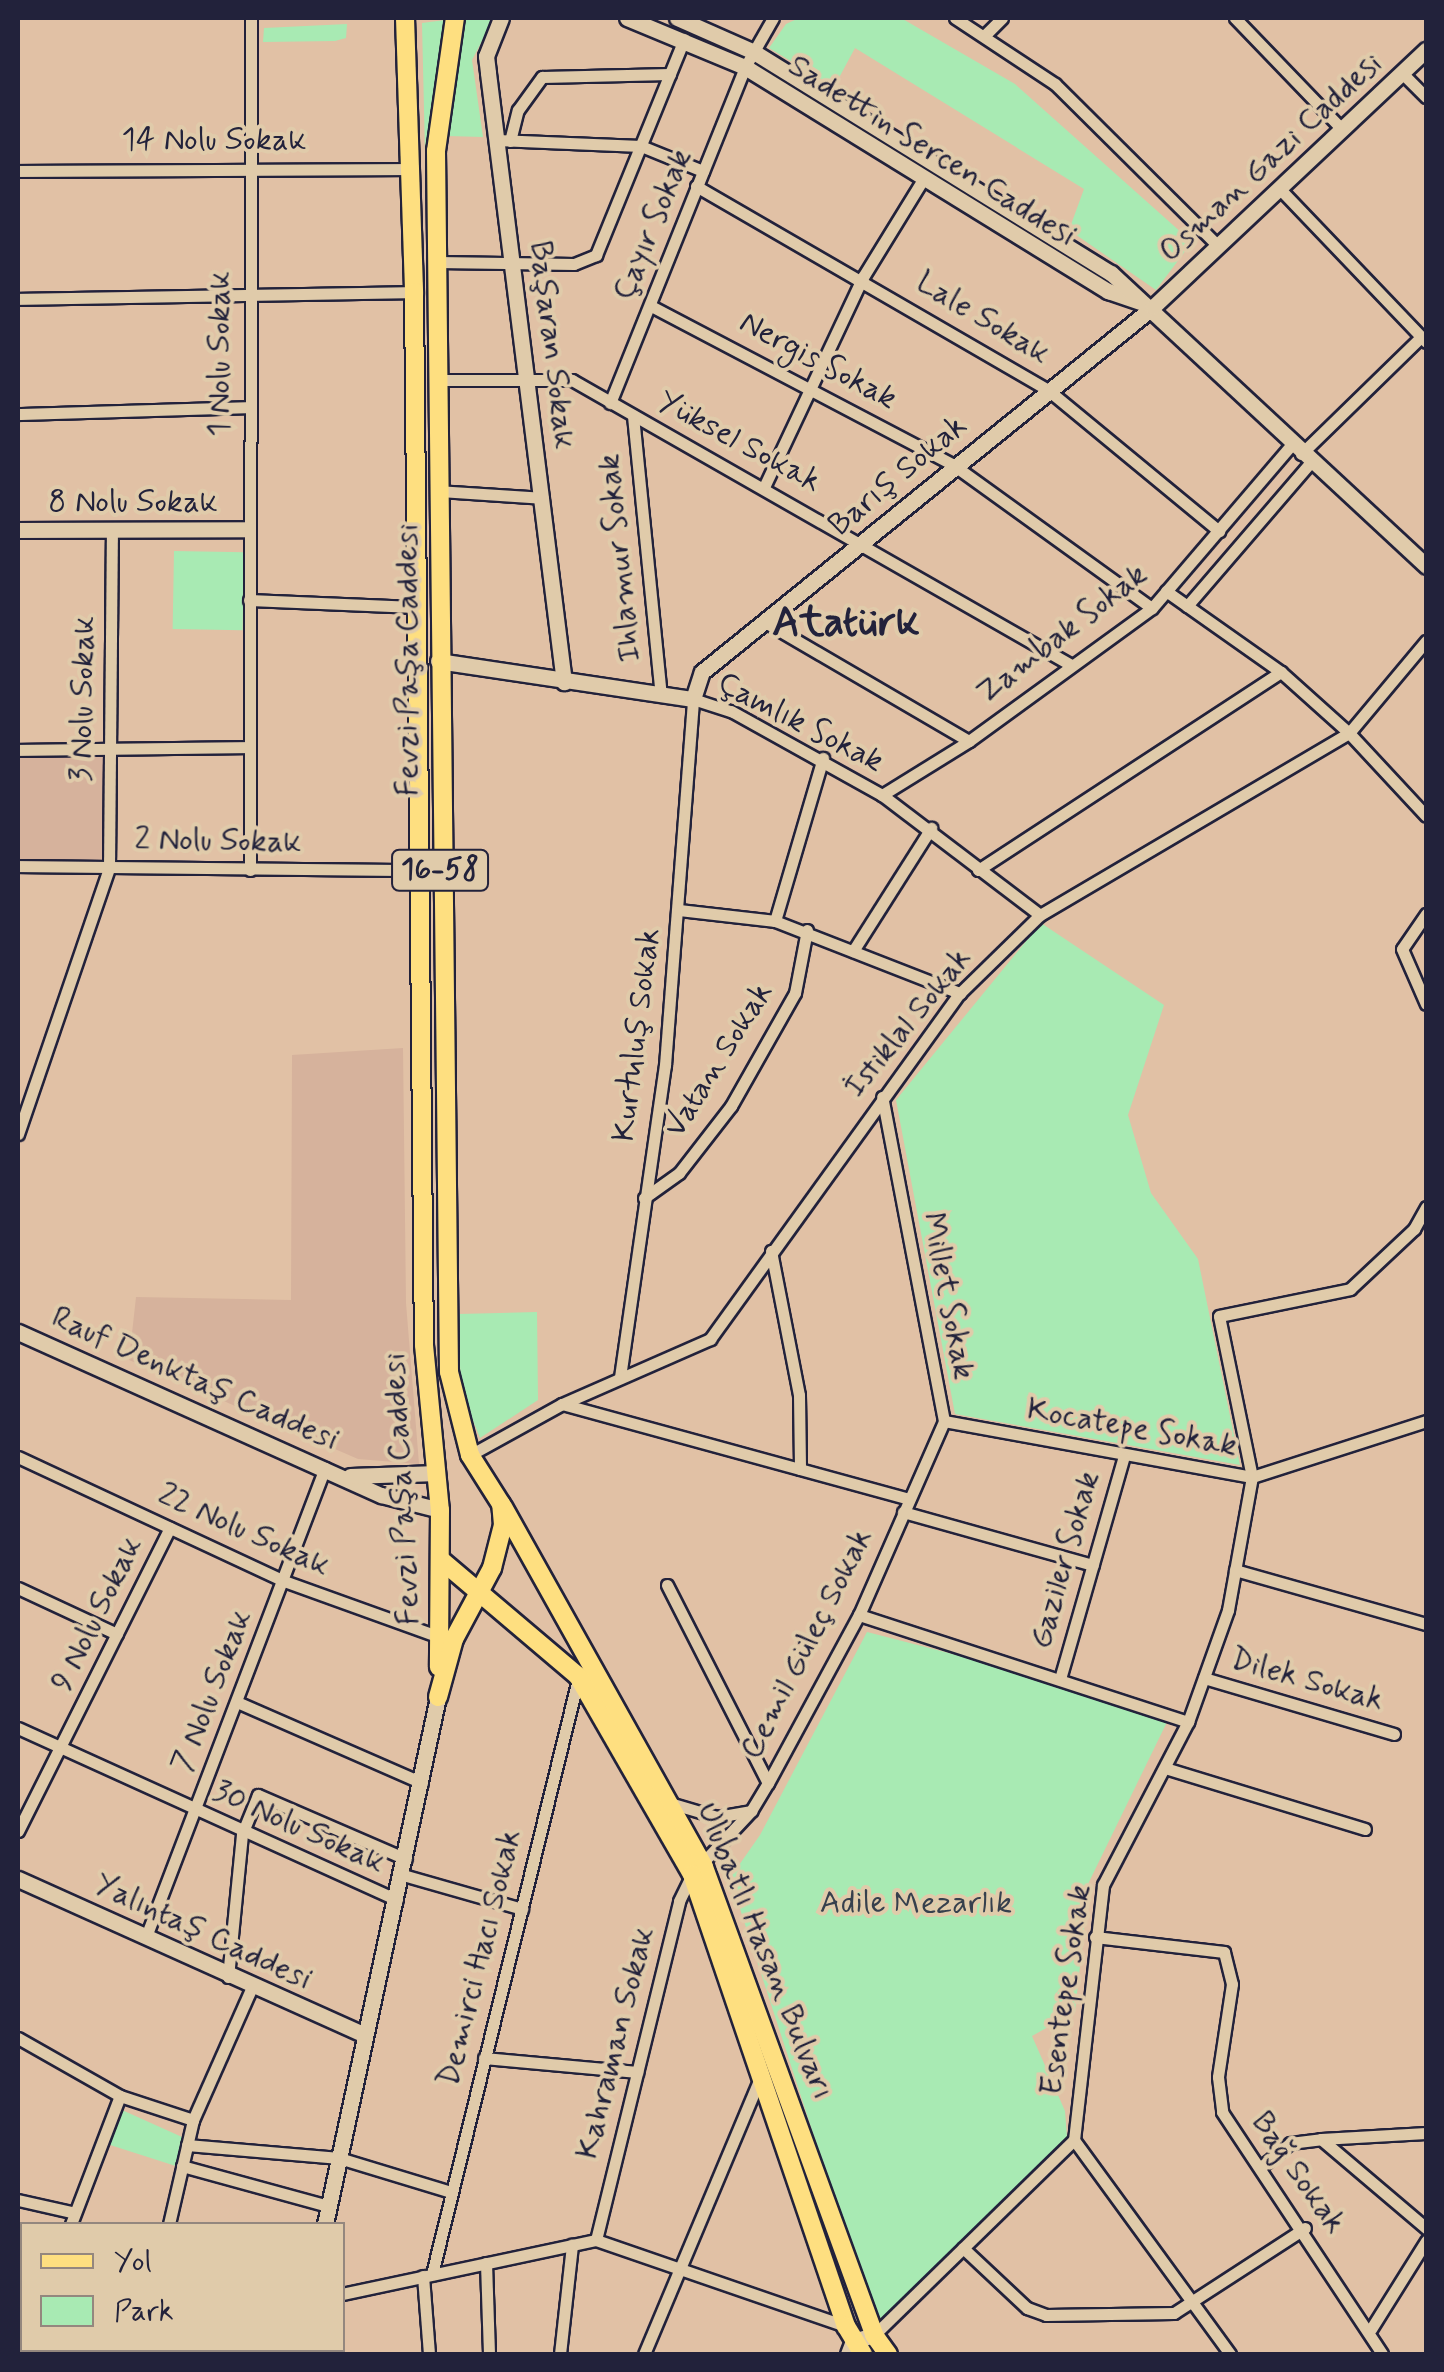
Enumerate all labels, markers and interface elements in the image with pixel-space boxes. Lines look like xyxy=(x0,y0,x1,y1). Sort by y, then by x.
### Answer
street label: Osman Gazi Caddesi xyxy=(1150,44,1392,272)
street label: Sadettin Sercen Caddesi xyxy=(779,45,1085,257)
street label: 14 Nolu Sokak xyxy=(122,121,306,159)
street label: Çayır Sokak xyxy=(605,142,701,308)
street label: Başaran Sokak xyxy=(520,239,584,451)
street label: Lale Sokak xyxy=(909,263,1057,373)
street label: 1 Nolu Sokak xyxy=(201,271,239,437)
street label: Nergis Sokak xyxy=(731,303,905,419)
street label: Yüksel Sokak xyxy=(652,383,826,501)
street label: Barış Sokak xyxy=(821,407,975,545)
street label: Ihlamur Sokak xyxy=(590,450,650,666)
street label: 8 Nolu Sokak xyxy=(48,483,218,521)
street label: Fevzi Paşa Caddesi xyxy=(389,525,427,795)
street label: Zambak Sokak xyxy=(968,554,1156,714)
district label: Atatürk xyxy=(772,599,920,649)
street label: 3 Nolu Sokak xyxy=(62,616,104,782)
street label: Çamlık Sokak xyxy=(709,664,891,782)
street label: 2 Nolu Sokak xyxy=(134,820,302,862)
road number: 16-58 xyxy=(390,845,490,895)
street label: Kurtuluş Sokak xyxy=(605,926,669,1144)
street label: İstiklal Sokak xyxy=(836,940,980,1106)
street label: Vatan Sokak xyxy=(656,975,782,1145)
street label: Millet Sokak xyxy=(913,1207,983,1385)
street label: Rauf Denktaş Caddesi xyxy=(45,1298,345,1460)
street label: Fevzi Paşa Caddesi xyxy=(376,1354,428,1624)
street label: Kocatepe Sokak xyxy=(1024,1391,1240,1465)
street label: Gaziler Sokak xyxy=(1021,1466,1109,1654)
street label: 22 Nolu Sokak xyxy=(152,1475,336,1585)
street label: Cemil Güleç Sokak xyxy=(732,1522,882,1766)
street label: 9 Nolu Sokak xyxy=(43,1531,151,1697)
street label: 7 Nolu Sokak xyxy=(164,1604,260,1778)
street label: Dilek Sokak xyxy=(1226,1640,1388,1720)
street label: 30 Nolu Sokak xyxy=(207,1772,391,1882)
street label: Ulubatlı Hasan Bulvarı xyxy=(689,1799,841,2103)
street label: Demirci Hacı Sokak xyxy=(429,1823,531,2093)
street label: Yalıntaş Caddesi xyxy=(88,1865,318,1999)
street label: Esentepe Sokak xyxy=(1032,1882,1100,2098)
park label: Adile Mezarlık xyxy=(816,1884,1016,1922)
street label: Kahraman Sokak xyxy=(569,1923,663,2163)
street label: Bağ Sokak xyxy=(1242,2105,1354,2241)
legend xyxy=(20,2222,345,2352)
text: Yol xyxy=(114,2242,152,2281)
text: Park xyxy=(114,2292,174,2331)

